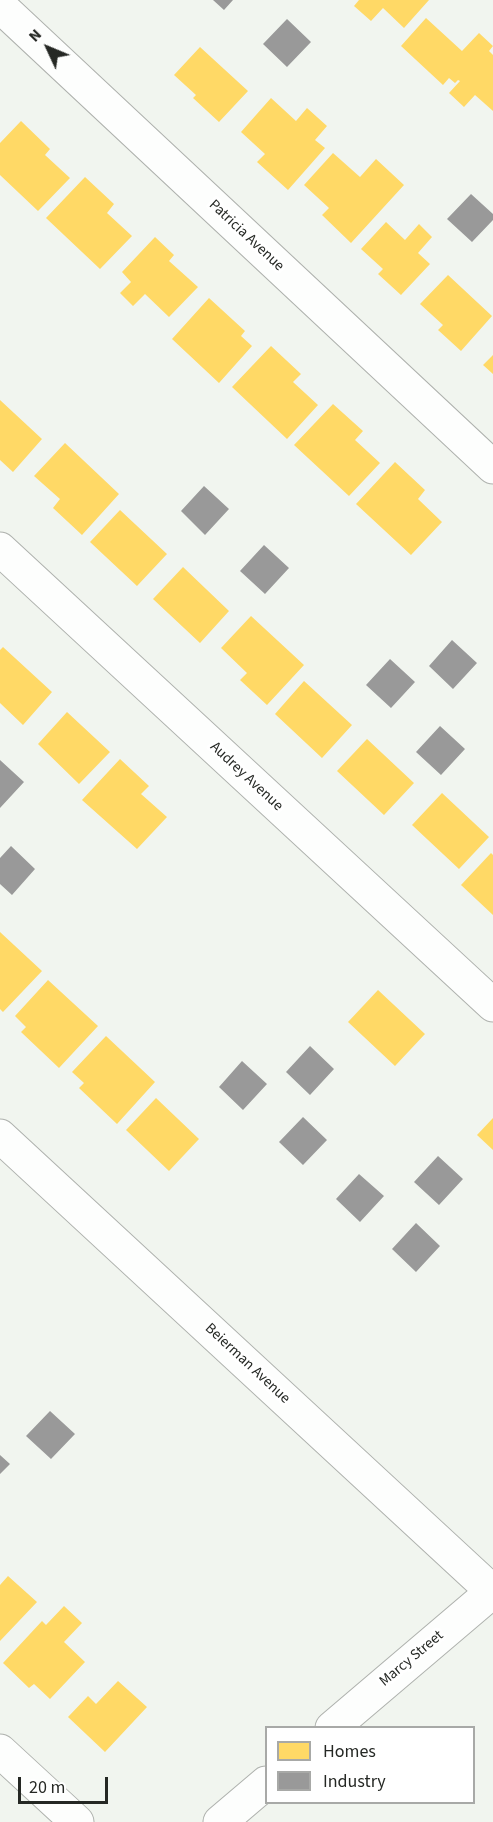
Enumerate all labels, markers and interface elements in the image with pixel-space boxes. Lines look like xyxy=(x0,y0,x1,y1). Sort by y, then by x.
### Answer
north arrow xyxy=(18,18,78,78)
text: N xyxy=(23,24,47,47)
street label: Patricia Avenue xyxy=(205,197,287,275)
street label: Audrey Avenue xyxy=(206,739,286,815)
street label: Beierman Avenue xyxy=(201,1320,293,1408)
street label: Marcy Street xyxy=(376,1627,448,1691)
legend xyxy=(265,1726,475,1804)
text: Homes xyxy=(323,1739,376,1764)
scale bar xyxy=(21,1765,111,1803)
text: Industry xyxy=(323,1769,386,1794)
text: 20 m xyxy=(29,1775,65,1800)

